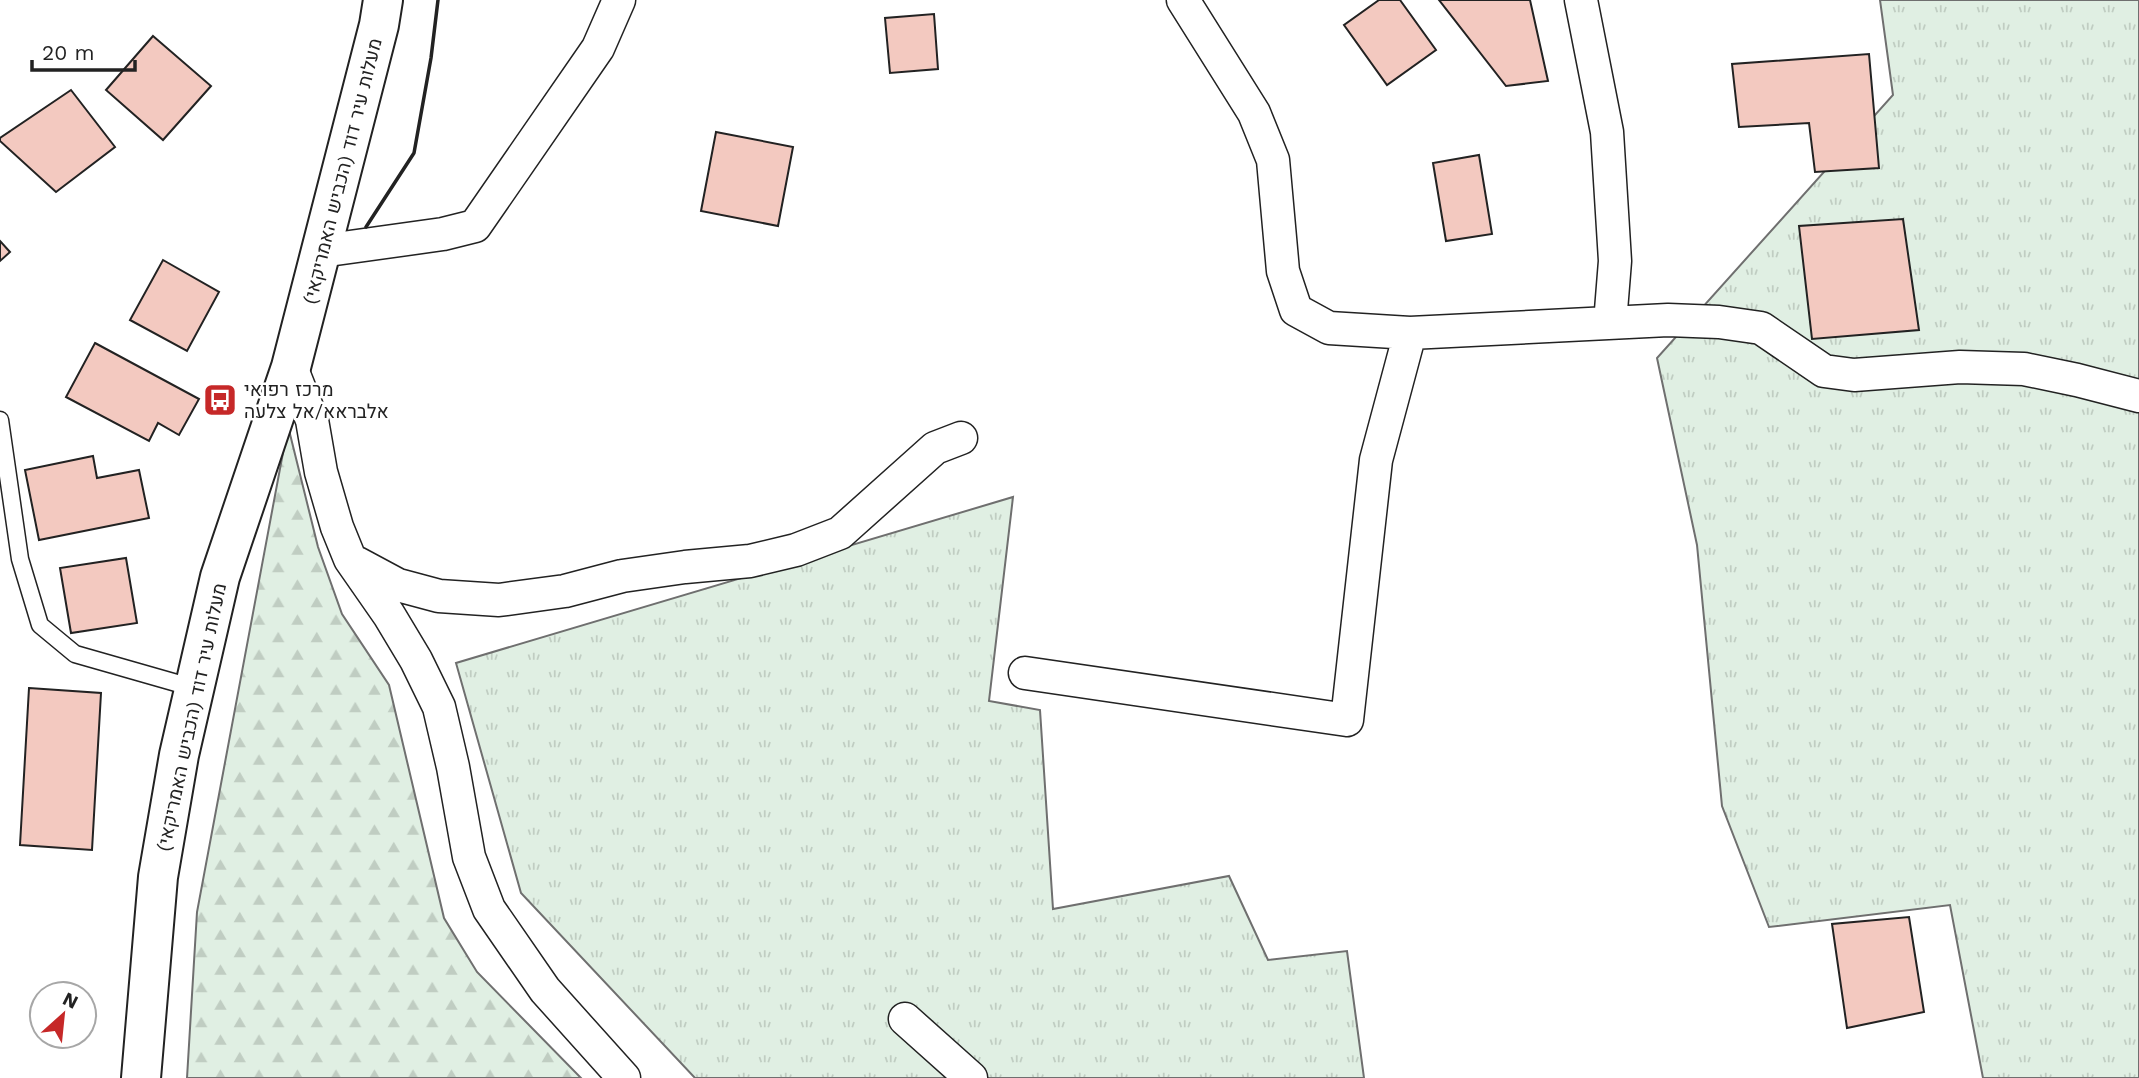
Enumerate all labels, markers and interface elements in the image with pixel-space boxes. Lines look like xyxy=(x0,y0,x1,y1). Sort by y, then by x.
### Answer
scale bar xyxy=(32,28,135,72)
street label: מעלות עיר דוד (הכביש האמריקאי) xyxy=(298,36,387,307)
text: 20 m xyxy=(42,40,94,65)
place label: מרכז רפואי אלבראא/אל צלעה xyxy=(244,378,389,423)
bus stop icon: מרכז רפואי אלבראא/אל צלעה xyxy=(201,381,239,419)
street label: מעלות עיר דוד (הכביש האמריקאי) xyxy=(152,581,231,853)
north arrow xyxy=(28,980,98,1050)
text: N xyxy=(59,987,82,1014)

